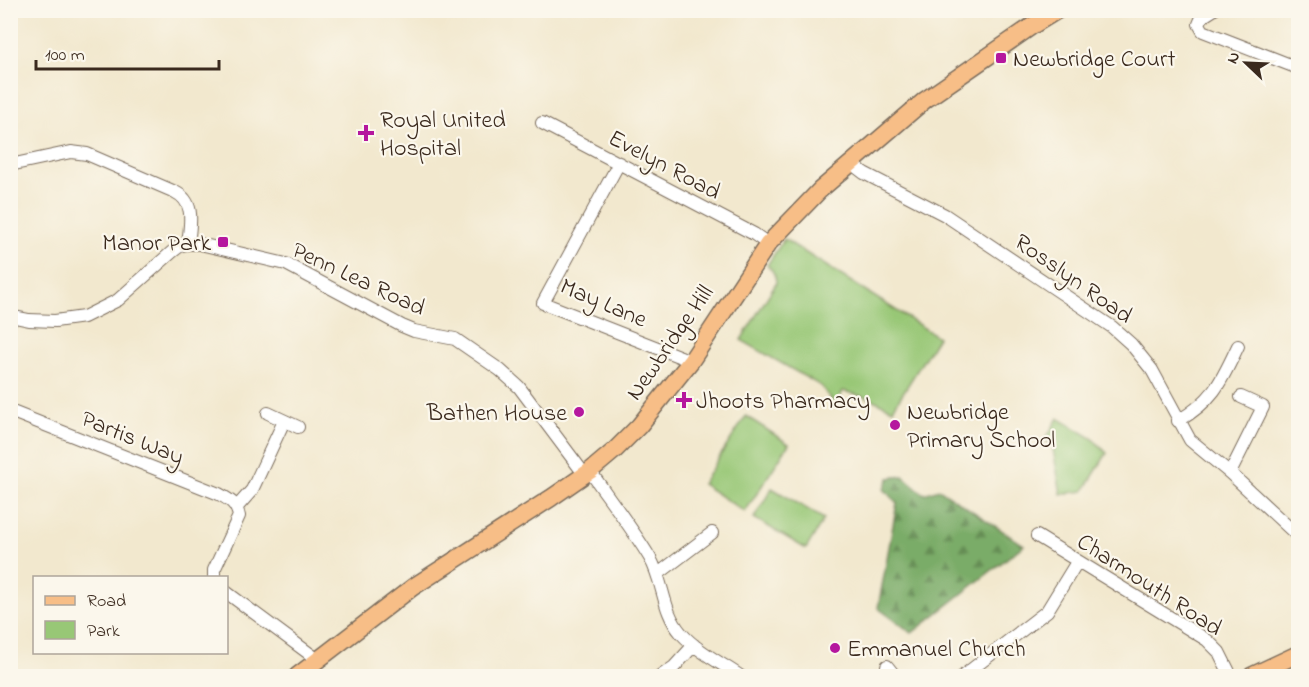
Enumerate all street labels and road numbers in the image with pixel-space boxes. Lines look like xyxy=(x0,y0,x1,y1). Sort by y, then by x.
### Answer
street label: Evelyn Road xyxy=(601,122,727,212)
street label: Rosslyn Road xyxy=(1006,226,1139,335)
street label: Penn Lea Road xyxy=(285,234,431,327)
street label: May Lane xyxy=(554,270,652,339)
street label: Newbridge Hill xyxy=(618,279,724,408)
street label: Partis Way xyxy=(75,403,189,477)
street label: Charmouth Road xyxy=(1069,526,1229,647)

